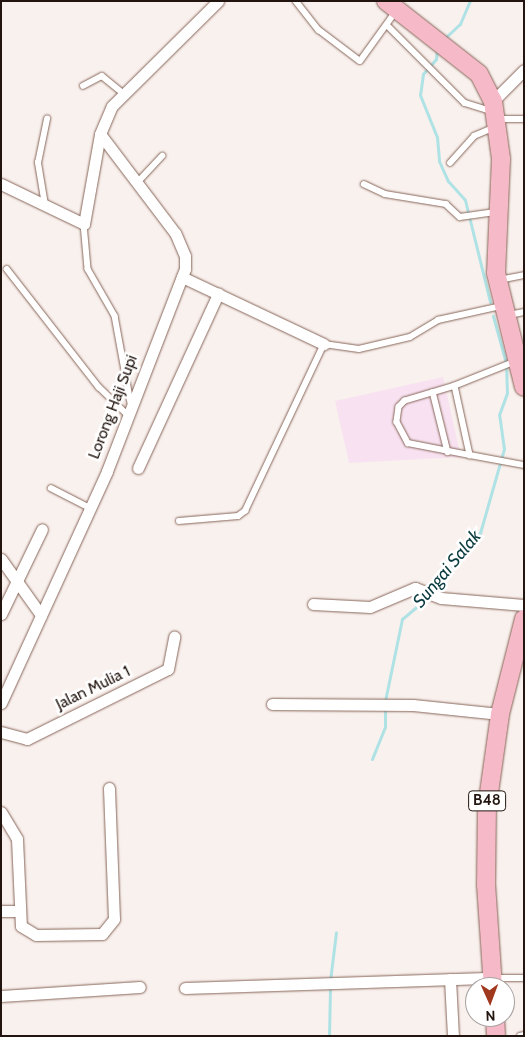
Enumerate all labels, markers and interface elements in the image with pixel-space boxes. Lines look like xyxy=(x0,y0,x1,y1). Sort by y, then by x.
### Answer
street label: Lorong Haji Supi xyxy=(84,352,142,462)
water label: Sungai Salak xyxy=(408,526,486,612)
street label: Jalan Mulia 1 xyxy=(53,662,133,714)
road number: B48 xyxy=(467,788,507,814)
north arrow xyxy=(465,977,515,1027)
text: N xyxy=(485,1007,496,1025)

